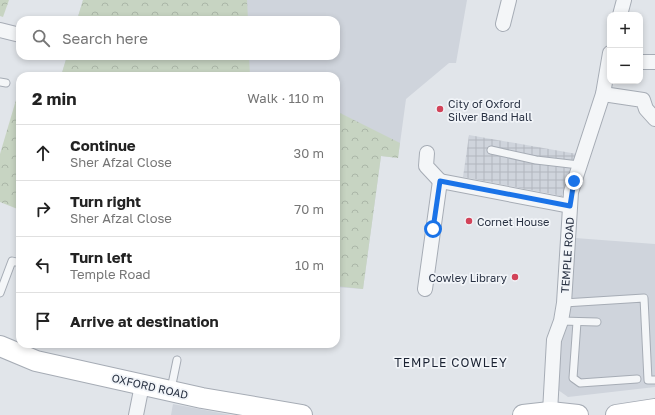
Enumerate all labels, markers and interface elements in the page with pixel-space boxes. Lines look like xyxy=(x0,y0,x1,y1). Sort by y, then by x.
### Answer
map controls xyxy=(607,12,643,84)
button: + xyxy=(607,12,643,48)
search box xyxy=(16,16,340,60)
icon: search xyxy=(30,27,52,49)
text: Search here xyxy=(62,29,148,47)
button: − xyxy=(607,48,643,84)
text: 2 min xyxy=(32,88,76,109)
text: Walk · 110 m xyxy=(247,90,324,106)
place label: City of Oxford Silver Band Hall xyxy=(448,97,533,123)
marker: City of Oxford Silver Band Hall xyxy=(435,104,445,114)
text: Continue xyxy=(70,136,136,154)
icon: ahead xyxy=(32,142,54,164)
text: 30 m xyxy=(294,145,324,161)
text: Sher Afzal Close xyxy=(70,154,172,170)
route end xyxy=(565,172,583,190)
text: Turn right xyxy=(70,192,141,210)
icon: right xyxy=(32,198,54,220)
text: 70 m xyxy=(294,201,324,217)
text: Sher Afzal Close xyxy=(70,210,172,226)
place label: Cornet House xyxy=(477,215,550,228)
marker: Cornet House xyxy=(464,216,474,226)
street label: TEMPLE ROAD xyxy=(558,216,576,294)
route start xyxy=(424,220,442,238)
text: Turn left xyxy=(70,248,132,266)
icon: left xyxy=(32,254,54,276)
text: 10 m xyxy=(295,257,324,273)
text: Temple Road xyxy=(70,266,151,282)
place label: Cowley Library xyxy=(428,271,507,284)
marker: Cowley Library xyxy=(510,272,520,282)
icon: arrive xyxy=(32,310,54,332)
text: Arrive at destination xyxy=(70,312,219,330)
district label: TEMPLE COWLEY xyxy=(394,355,508,370)
street label: OXFORD ROAD xyxy=(110,371,190,401)

